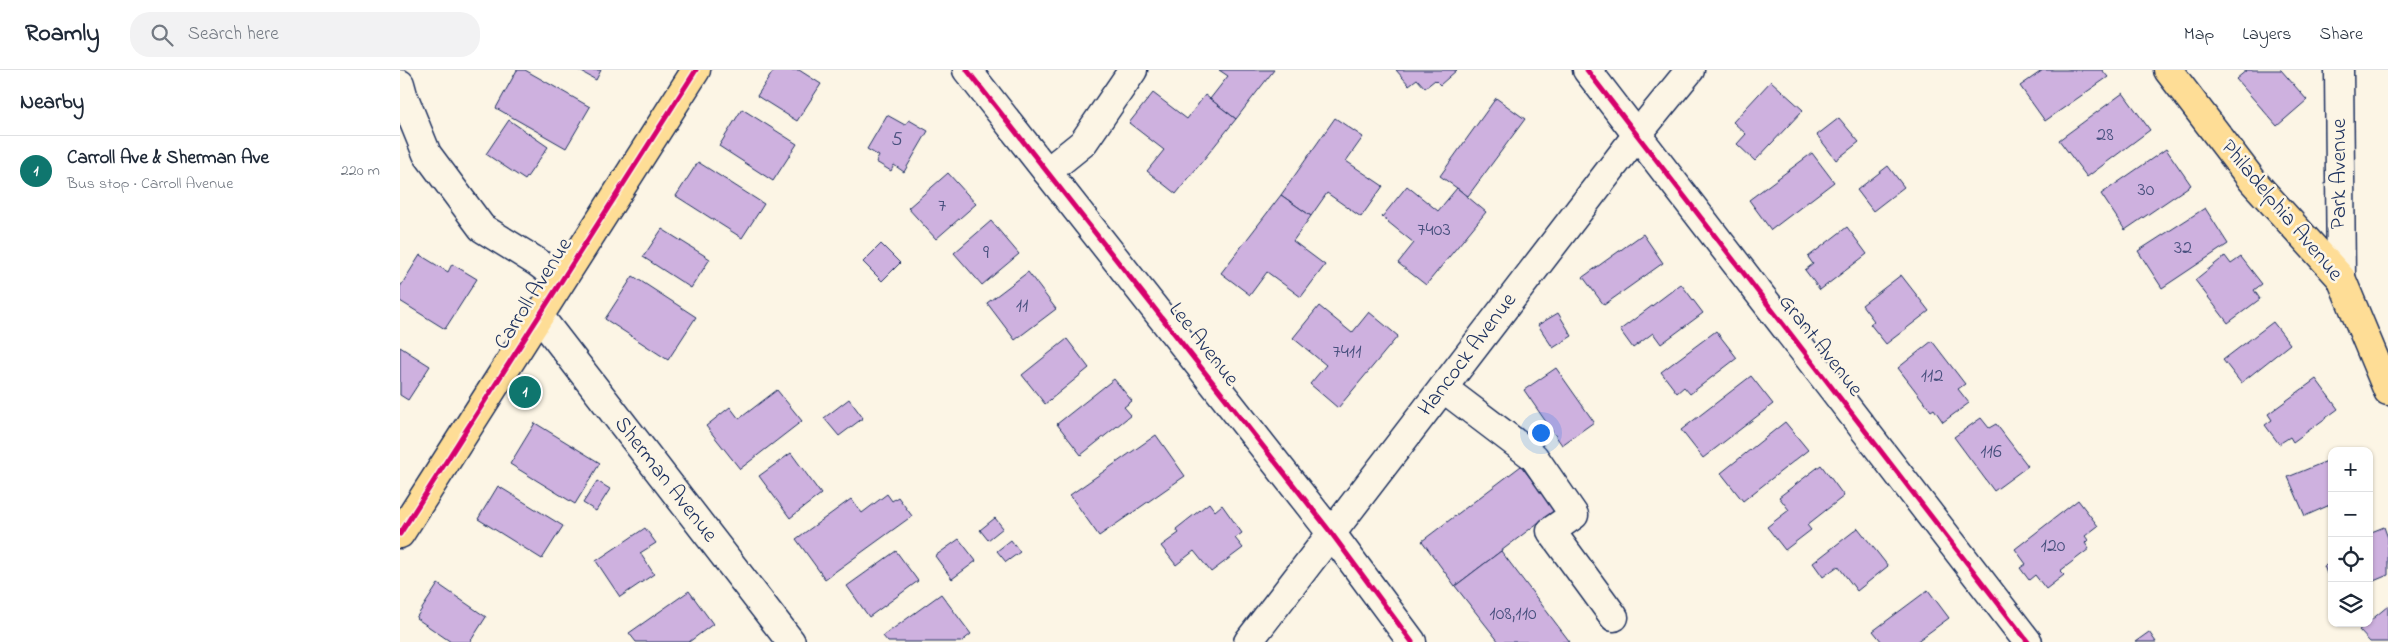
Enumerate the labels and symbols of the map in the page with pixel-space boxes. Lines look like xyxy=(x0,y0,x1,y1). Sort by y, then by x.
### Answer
street label: Park Avenue xyxy=(2324,118,2356,230)
house number: 28 xyxy=(2096,121,2114,150)
house number: 5 xyxy=(891,126,903,155)
street label: Philadelphia Avenue xyxy=(2212,133,2350,289)
house number: 30 xyxy=(2138,176,2155,205)
house number: 7 xyxy=(938,192,946,221)
house number: 7403 xyxy=(1417,216,1451,245)
street label: Carroll Avenue xyxy=(487,232,581,356)
house number: 32 xyxy=(2174,234,2192,263)
house number: 9 xyxy=(983,239,989,268)
street label: Hancock Avenue xyxy=(1411,286,1525,423)
street label: Grant Avenue xyxy=(1770,288,1870,404)
house number: 11 xyxy=(1016,292,1028,321)
street label: Lee Avenue xyxy=(1160,296,1246,394)
house number: 7411 xyxy=(1332,338,1362,367)
house number: 112 xyxy=(1921,362,1943,391)
pin: 1 xyxy=(509,373,541,411)
street label: Sherman Avenue xyxy=(605,410,725,550)
your location xyxy=(1528,420,1554,446)
house number: 116 xyxy=(1980,438,2002,467)
house number: 120 xyxy=(2041,532,2066,561)
house number: 108,110 xyxy=(1489,600,1537,629)

